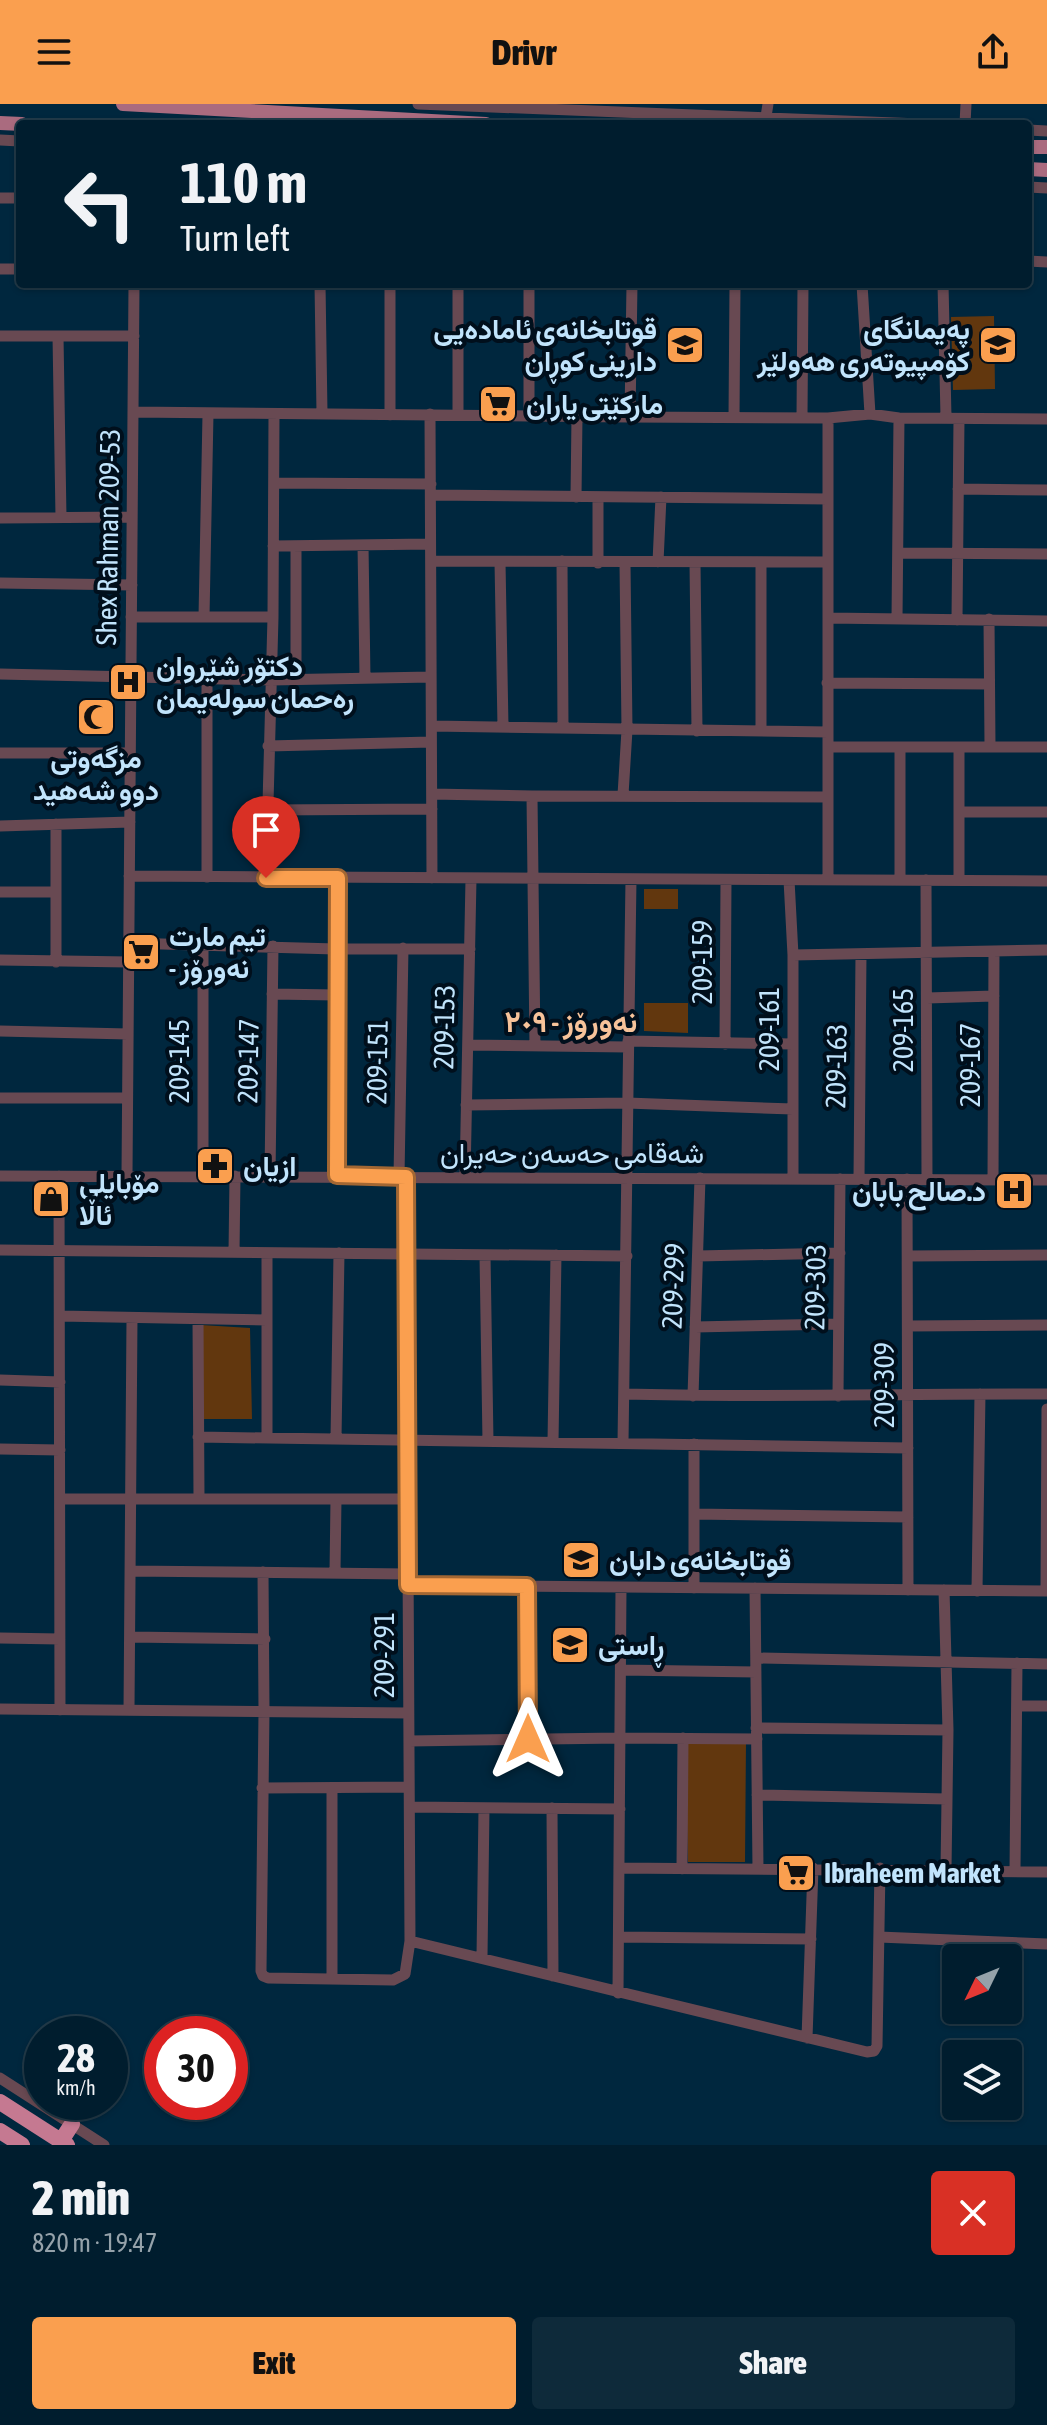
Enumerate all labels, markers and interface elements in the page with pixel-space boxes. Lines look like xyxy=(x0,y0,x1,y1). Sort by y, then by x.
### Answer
icon: menu xyxy=(32,30,76,74)
icon: share xyxy=(971,30,1015,74)
text: Drivr xyxy=(491,31,556,73)
text: 110 m xyxy=(180,151,307,215)
icon: left xyxy=(48,152,152,256)
text: Turn left xyxy=(180,217,290,259)
place label: قوتابخانەی ئامادەیی دارینی کوڕان xyxy=(433,313,657,384)
place label: پەیمانگای کۆمپیوتەری هەولێر xyxy=(756,313,970,381)
school or university icon: قوتابخانەی ئامادەیی دارینی کوڕان xyxy=(664,324,706,366)
school or university icon: پەیمانگای کۆمپیوتەری هەولێر xyxy=(977,324,1019,366)
supermarket icon: مارکێتی یاران xyxy=(477,383,519,425)
place label: مارکێتی یاران xyxy=(526,388,663,422)
street label: Shex Rahman 209-53 xyxy=(90,428,126,646)
place label: دکتۆر شێروان رەحمان سولەیمان xyxy=(156,650,354,716)
hospital icon: دکتۆر شێروان رەحمان سولەیمان xyxy=(107,661,149,703)
mosque icon: مزگەوتی دوو شەهید xyxy=(75,696,117,738)
place label: مزگەوتی دوو شەهید xyxy=(33,742,159,808)
pin xyxy=(232,796,300,878)
icon: arrive xyxy=(244,808,288,852)
place label: تیم مارت - نەورۆز xyxy=(169,920,266,986)
street label: 209-159 xyxy=(686,920,718,1004)
supermarket icon: تیم مارت - نەورۆز xyxy=(120,931,162,973)
street label: 209-153 xyxy=(427,984,461,1070)
street label: 209-161 xyxy=(753,987,785,1071)
street label: 209-165 xyxy=(887,988,919,1072)
district label: نەورۆز - ٢٠٩ xyxy=(505,1004,637,1040)
street label: 209-147 xyxy=(231,1018,265,1104)
street label: 209-145 xyxy=(163,1019,195,1103)
street label: 209-151 xyxy=(360,1019,394,1105)
street label: 209-163 xyxy=(819,1023,853,1109)
street label: 209-167 xyxy=(954,1023,986,1107)
street label: شەقامی حەسەن حەیران xyxy=(440,1137,704,1171)
pharmacy icon: ازيان xyxy=(194,1145,236,1187)
place label: ازيان xyxy=(243,1150,297,1184)
place label: مۆبایلی ئاڵا xyxy=(79,1167,159,1231)
hospital icon: د.صالح بابان xyxy=(993,1170,1035,1212)
place label: د.صالح بابان xyxy=(852,1175,986,1211)
shop icon: مۆبایلی ئاڵا xyxy=(30,1178,72,1220)
street label: 209-299 xyxy=(656,1242,690,1330)
street label: 209-303 xyxy=(798,1244,832,1330)
street label: 209-309 xyxy=(868,1342,900,1428)
school or university icon: قوتابخانەی دابان xyxy=(560,1539,602,1581)
place label: قوتابخانەی دابان xyxy=(609,1544,791,1578)
street label: 209-291 xyxy=(368,1612,400,1698)
school or university icon: ڕاستی xyxy=(549,1624,591,1666)
place label: ڕاستی xyxy=(598,1629,664,1668)
position arrow xyxy=(486,1697,570,1781)
supermarket icon: Ibraheem Market xyxy=(775,1852,817,1894)
place label: Ibraheem Market xyxy=(824,1857,1001,1889)
north arrow xyxy=(942,1944,1022,2024)
map controls xyxy=(942,1944,1022,2120)
speed limit sign: 30 xyxy=(144,2016,248,2120)
text: 28 xyxy=(57,2035,95,2080)
button: layers xyxy=(942,2040,1022,2120)
text: km/h xyxy=(56,2076,96,2099)
text: 2 min xyxy=(32,2170,130,2225)
button: close xyxy=(931,2171,1015,2255)
text: 820 m · 19:47 xyxy=(32,2228,157,2258)
button: Exit xyxy=(32,2317,516,2409)
button: Share xyxy=(532,2317,1015,2409)

